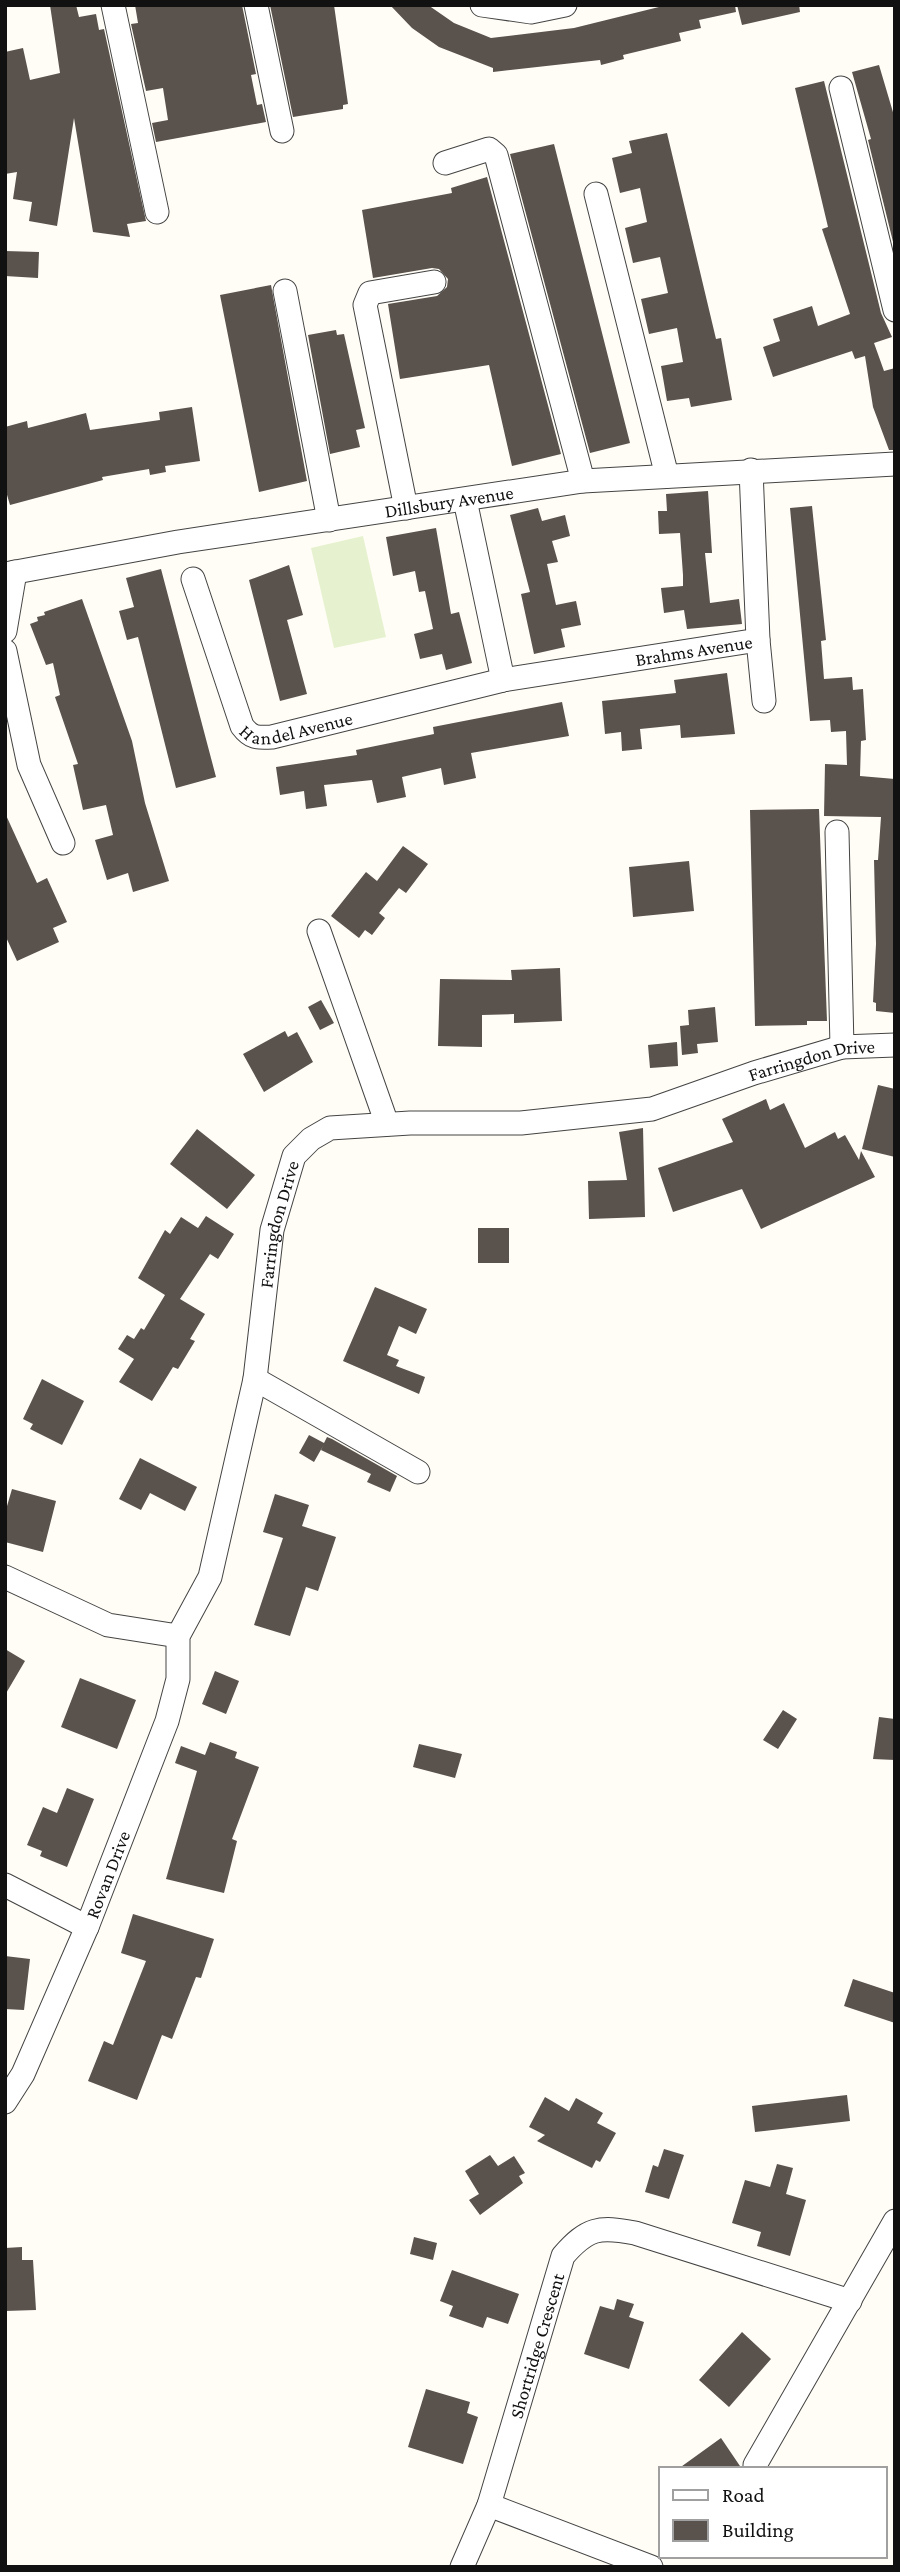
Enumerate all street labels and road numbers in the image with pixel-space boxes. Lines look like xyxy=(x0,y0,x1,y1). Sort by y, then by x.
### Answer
street label: Dillsbury Avenue xyxy=(383,482,515,522)
street label: Brahms Avenue xyxy=(634,631,754,670)
street label: Handel Avenue xyxy=(235,708,354,749)
street label: Farringdon Drive xyxy=(745,1036,875,1085)
street label: Farringdon Drive xyxy=(255,1158,303,1289)
street label: Rovan Drive xyxy=(81,1828,134,1921)
street label: Shortridge Crescent xyxy=(505,2270,569,2421)

